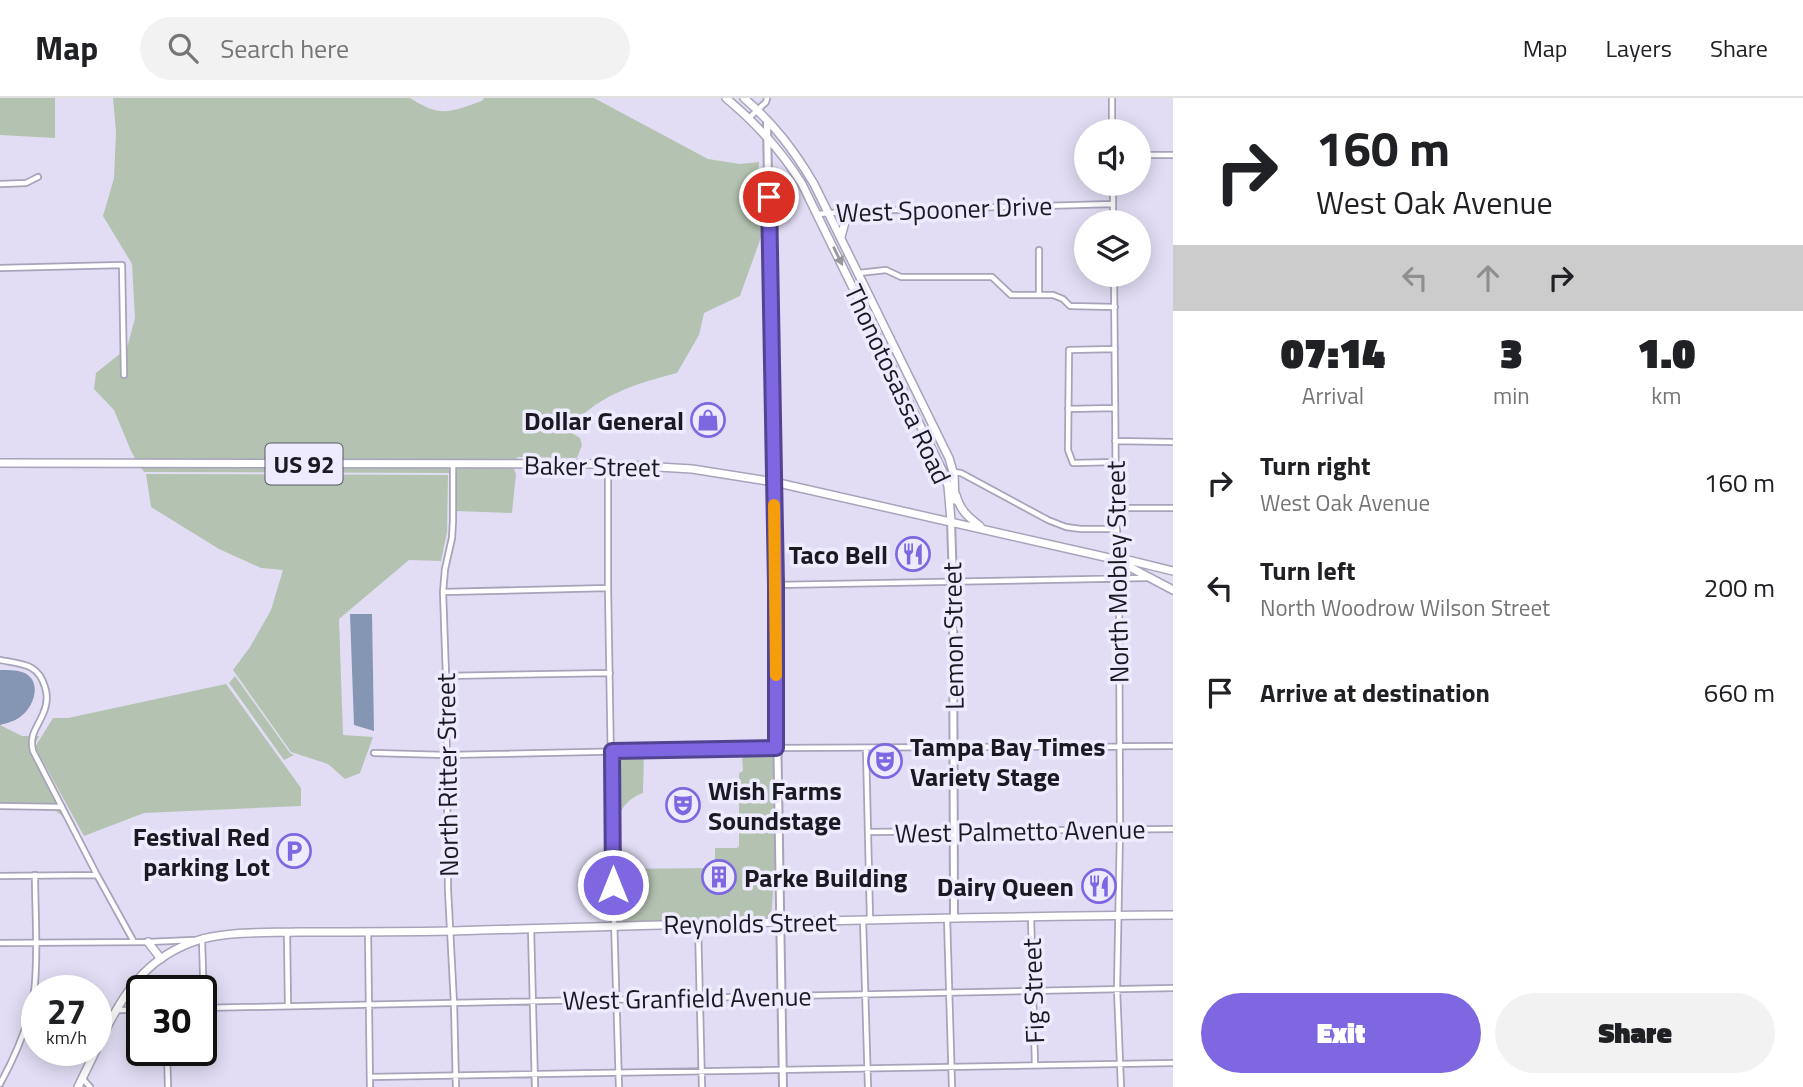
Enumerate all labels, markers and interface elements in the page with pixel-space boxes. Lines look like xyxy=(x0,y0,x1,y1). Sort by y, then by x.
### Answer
search box xyxy=(140,17,630,80)
text: Map xyxy=(35,23,98,73)
icon: search xyxy=(164,29,202,67)
text: Search here xyxy=(220,29,349,68)
text: Map xyxy=(1523,30,1568,66)
text: Layers xyxy=(1606,30,1672,66)
text: Share xyxy=(1710,30,1768,66)
text: 160 m xyxy=(1316,110,1450,185)
map controls xyxy=(1074,119,1151,287)
button: sound xyxy=(1074,119,1151,196)
icon: right xyxy=(1201,126,1292,217)
pin xyxy=(739,167,799,227)
icon: arrive xyxy=(750,178,788,216)
text: West Oak Avenue xyxy=(1316,178,1553,226)
street label: West Spooner Drive xyxy=(835,186,1053,232)
button: layers xyxy=(1074,210,1151,287)
one-way arrow xyxy=(833,246,844,266)
icon: left xyxy=(1396,259,1434,297)
icon: ahead xyxy=(1469,259,1507,297)
icon: right xyxy=(1542,259,1580,297)
street label: Thonotosassa Road xyxy=(835,278,961,490)
text: 07:14 xyxy=(1281,320,1385,384)
text: 3 xyxy=(1500,320,1523,384)
text: 1.0 xyxy=(1637,320,1695,384)
text: Arrival xyxy=(1302,378,1364,413)
text: min xyxy=(1493,378,1530,413)
text: km xyxy=(1651,378,1681,413)
place label: Dollar General xyxy=(524,401,684,440)
shop icon: Dollar General xyxy=(689,401,727,439)
road number: US 92 xyxy=(266,444,342,484)
street label: Baker Street xyxy=(524,445,660,487)
text: Turn right xyxy=(1260,446,1371,485)
street label: North Mobley Street xyxy=(1096,461,1138,683)
text: 160 m xyxy=(1704,463,1775,502)
icon: right xyxy=(1201,464,1239,502)
text: West Oak Avenue xyxy=(1260,485,1430,520)
place label: Taco Bell xyxy=(789,535,888,574)
restaurant icon: Taco Bell xyxy=(894,535,932,573)
text: Turn left xyxy=(1260,551,1355,590)
street label: Lemon Street xyxy=(932,562,974,710)
text: 200 m xyxy=(1704,568,1775,607)
icon: left xyxy=(1201,569,1239,607)
text: North Woodrow Wilson Street xyxy=(1260,590,1550,625)
street label: North Ritter Street xyxy=(426,673,468,877)
text: Arrive at destination xyxy=(1260,673,1490,712)
text: 660 m xyxy=(1704,673,1775,712)
icon: arrive xyxy=(1201,674,1239,712)
place label: Tampa Bay Times Variety Stage xyxy=(910,727,1105,796)
theatre icon: Tampa Bay Times Variety Stage xyxy=(866,742,904,780)
place label: Wish Farms Soundstage xyxy=(708,771,842,840)
theatre icon: Wish Farms Soundstage xyxy=(664,786,702,824)
street label: West Palmetto Avenue xyxy=(894,809,1146,853)
place label: Festival Red parking Lot xyxy=(133,817,270,886)
parking icon: Festival Red parking Lot xyxy=(275,832,313,870)
position arrow xyxy=(576,848,650,922)
building icon: Parke Building xyxy=(700,858,738,896)
place label: Parke Building xyxy=(744,858,908,897)
place label: Dairy Queen xyxy=(937,867,1074,906)
restaurant icon: Dairy Queen xyxy=(1080,867,1118,905)
street label: Reynolds Street xyxy=(663,902,837,944)
street label: Fig Street xyxy=(1012,938,1054,1044)
speed limit sign: 30 xyxy=(126,975,217,1066)
street label: West Granfield Avenue xyxy=(562,976,812,1020)
text: 27 xyxy=(47,984,86,1038)
button: Exit xyxy=(1201,993,1481,1073)
button: Share xyxy=(1495,993,1775,1073)
text: km/h xyxy=(46,1024,87,1051)

